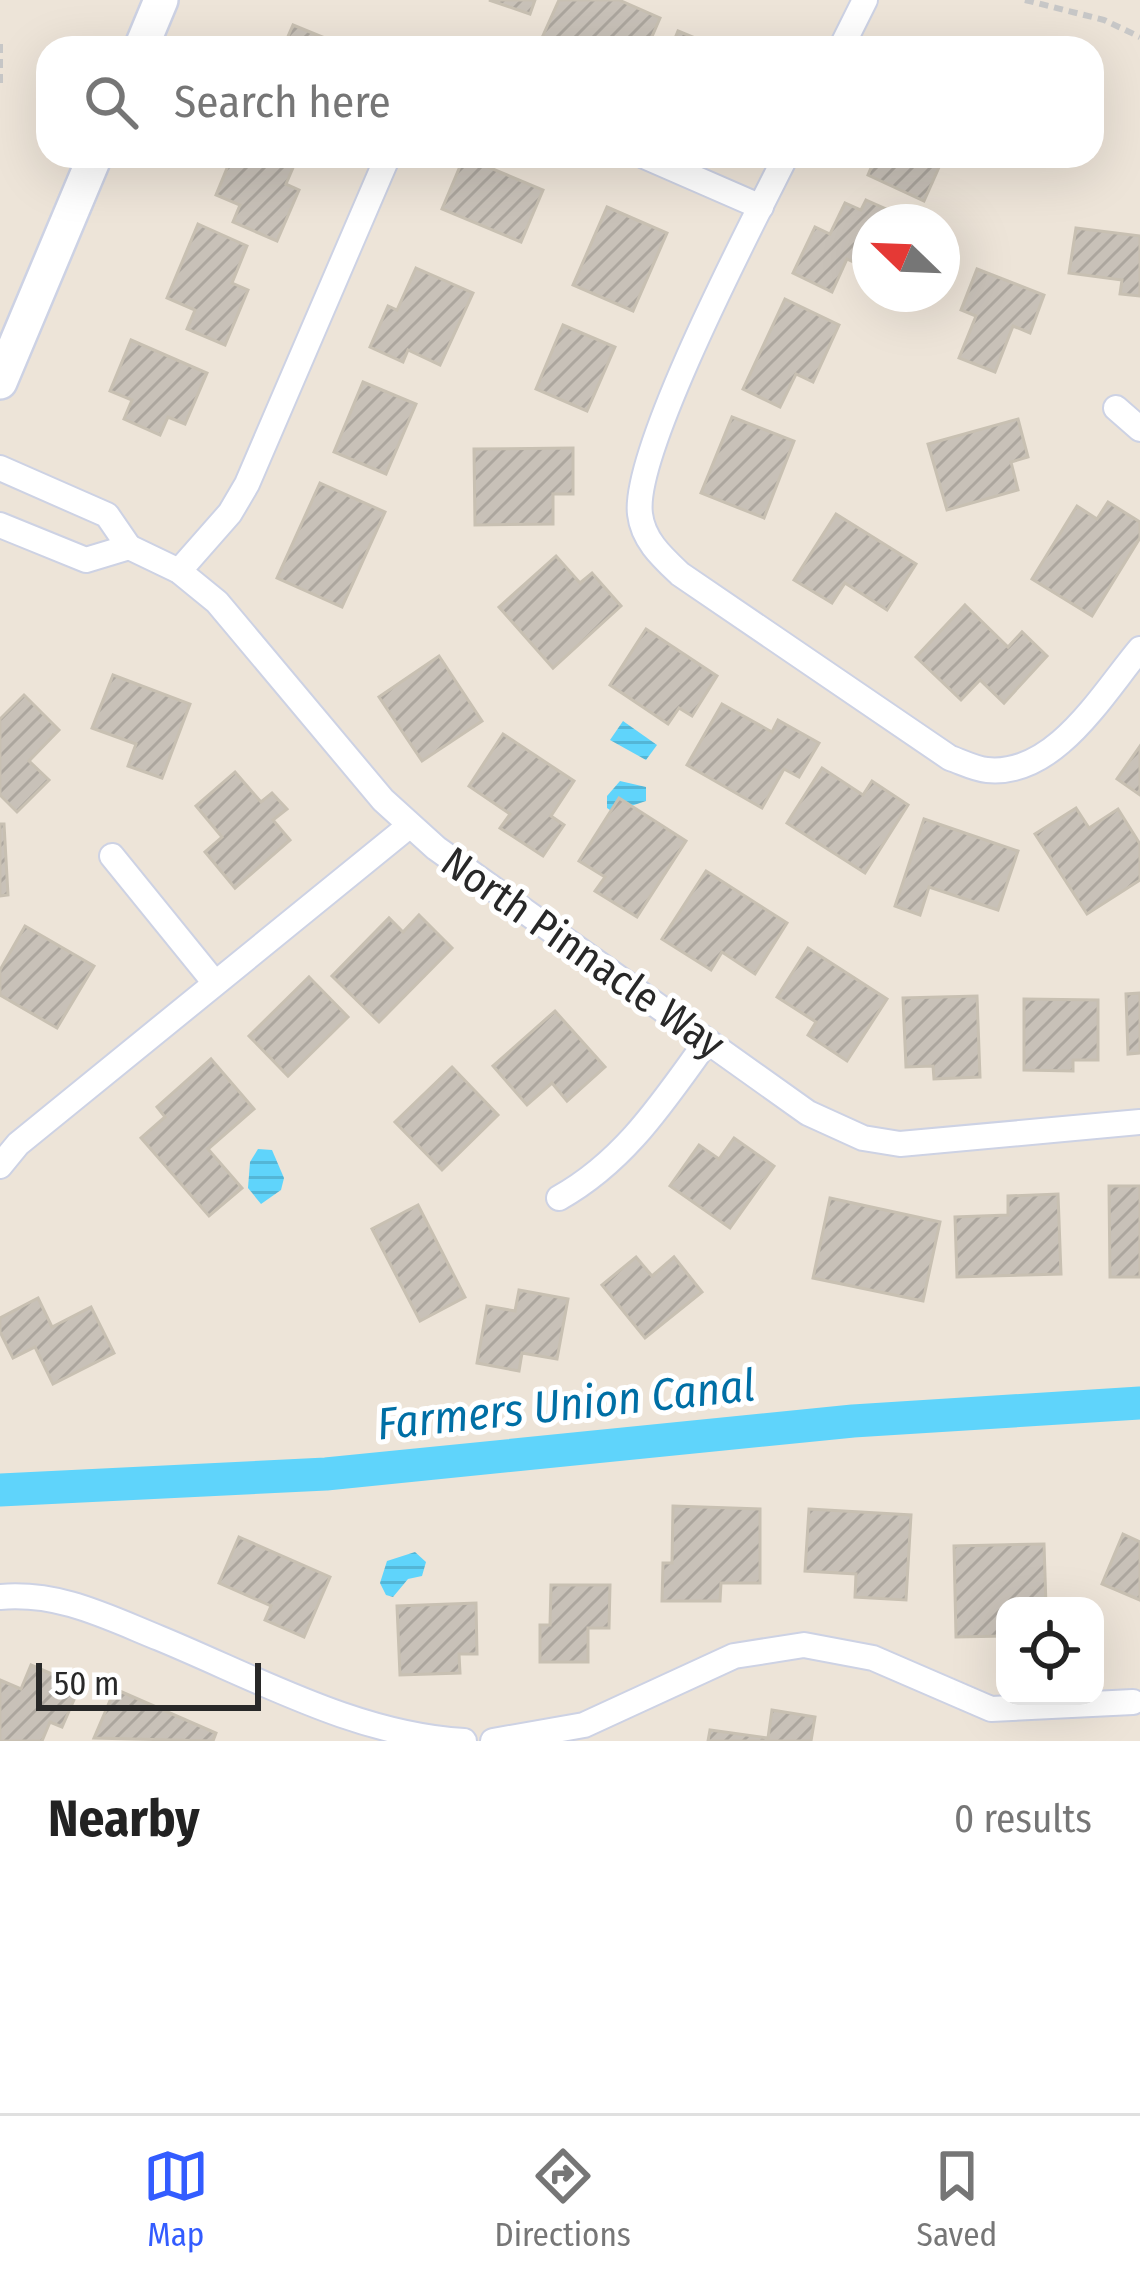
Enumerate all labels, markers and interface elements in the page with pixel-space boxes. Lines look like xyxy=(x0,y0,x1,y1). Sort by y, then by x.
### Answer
search box xyxy=(36,36,1104,168)
icon: search xyxy=(78,69,144,135)
text: Search here xyxy=(174,75,391,129)
north arrow xyxy=(852,204,960,312)
street label: North Pinnacle Way xyxy=(432,837,734,1069)
water label: Farmers Union Canal xyxy=(374,1358,758,1452)
map controls xyxy=(996,1597,1104,1705)
button: locate xyxy=(996,1597,1104,1705)
scale bar xyxy=(36,1657,261,1710)
text: 50 m xyxy=(54,1664,119,1704)
text: Nearby xyxy=(48,1788,200,1850)
text: 0 results xyxy=(954,1796,1092,1842)
tab: Map xyxy=(143,2143,209,2255)
tab: Directions xyxy=(494,2143,631,2255)
tab: Saved xyxy=(917,2143,997,2255)

